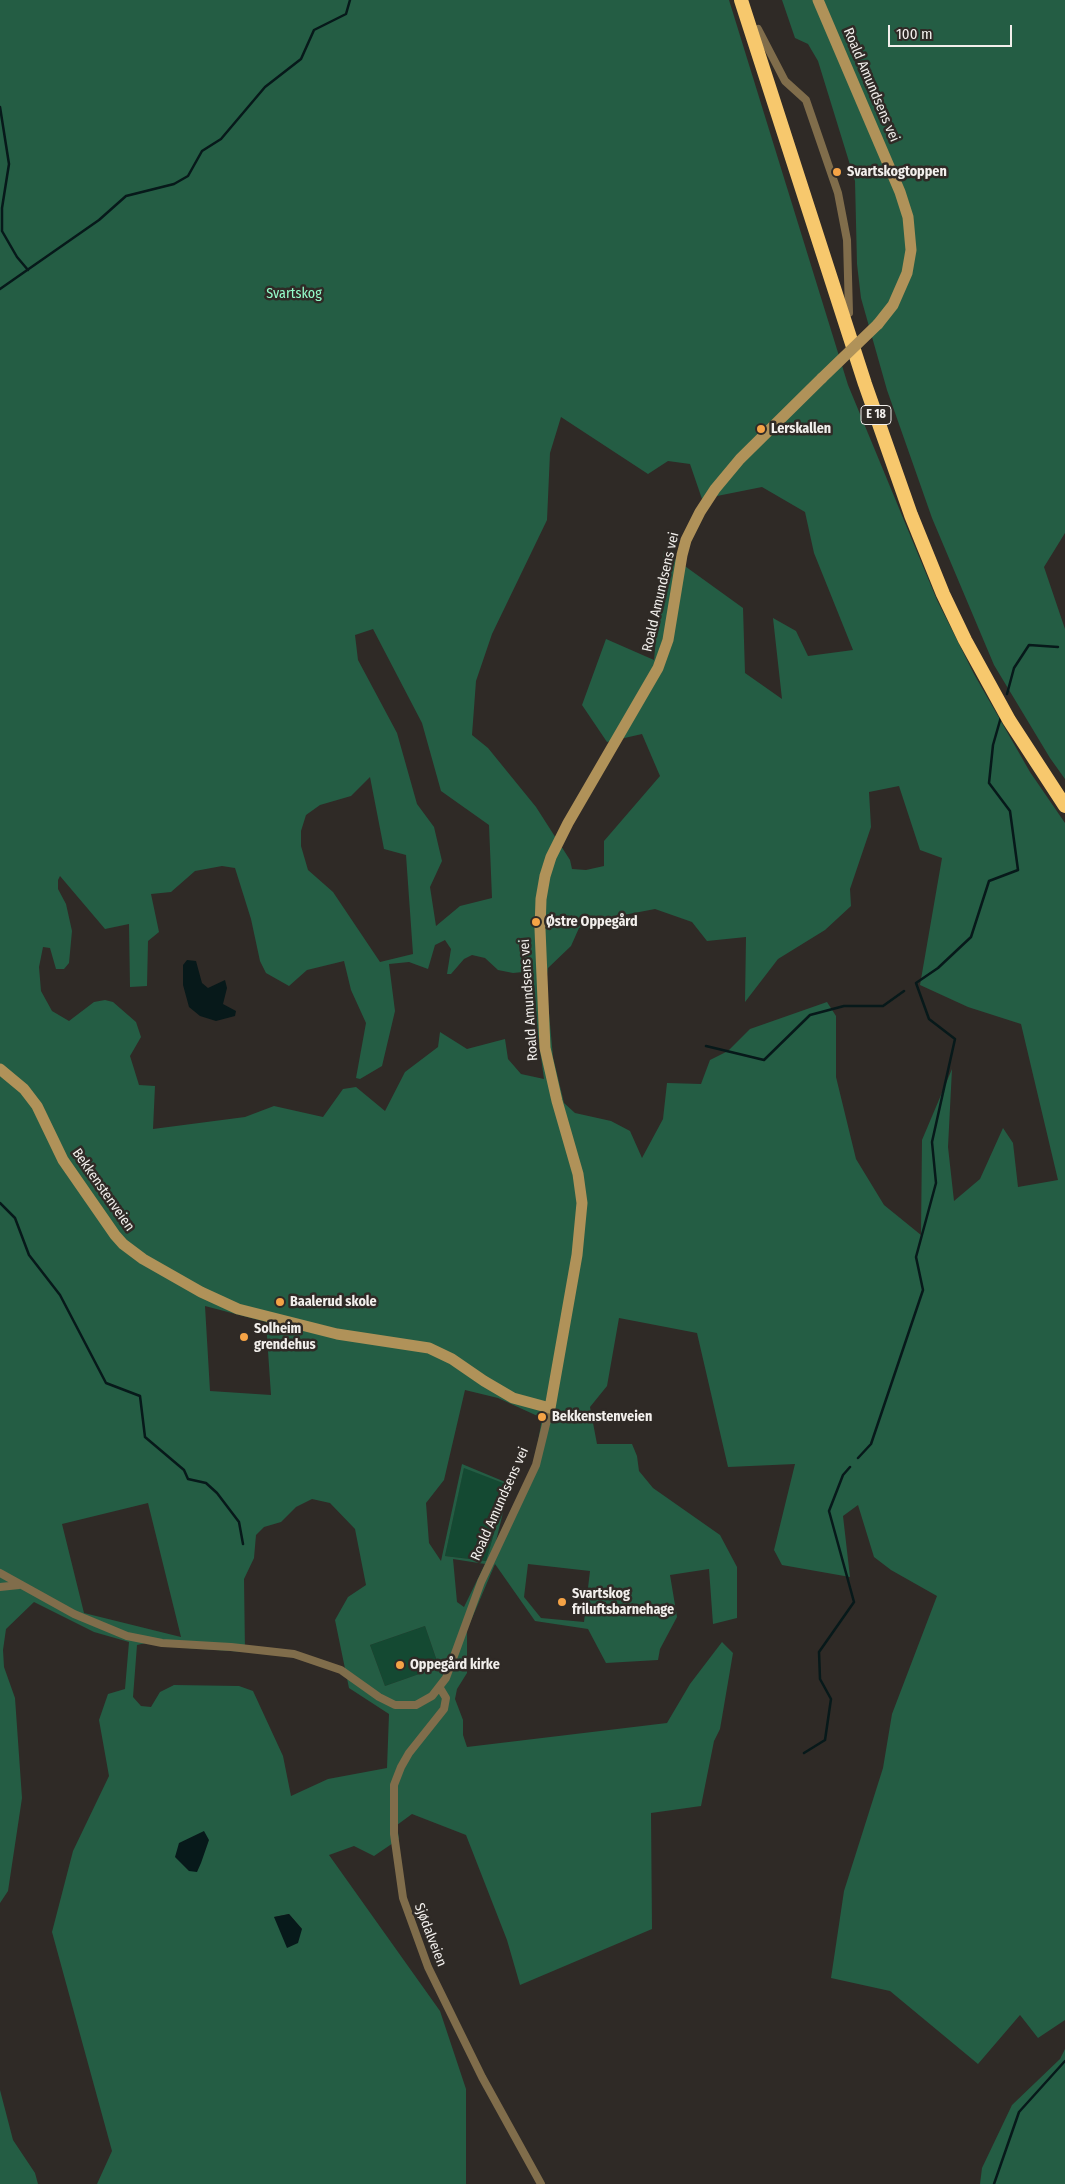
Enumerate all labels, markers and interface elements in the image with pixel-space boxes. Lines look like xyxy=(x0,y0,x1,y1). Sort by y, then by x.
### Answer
scale bar xyxy=(890,15,1014,47)
street label: Roald Amundsens vei xyxy=(839,25,903,145)
text: 100 m xyxy=(896,25,933,43)
place label: Svartskogtoppen xyxy=(847,164,947,180)
marker: Svartskogtoppen xyxy=(831,166,843,178)
park label: Svartskog xyxy=(266,286,322,302)
road number: E 18 xyxy=(861,406,891,424)
place label: Lerskallen xyxy=(771,421,831,437)
marker: Lerskallen xyxy=(755,423,767,435)
street label: Roald Amundsens vei xyxy=(639,531,683,653)
place label: Østre Oppegård xyxy=(546,914,638,930)
marker: Østre Oppegård xyxy=(530,916,542,928)
street label: Roald Amundsens vei xyxy=(516,938,542,1062)
street label: Bekkenstenveien xyxy=(68,1145,138,1235)
place label: Baalerud skole xyxy=(290,1294,377,1310)
marker: Baalerud skole xyxy=(274,1296,286,1308)
place label: Solheim grendehus xyxy=(254,1321,316,1354)
marker: Solheim grendehus xyxy=(238,1331,250,1343)
place label: Bekkenstenveien xyxy=(552,1409,652,1425)
marker: Bekkenstenveien xyxy=(536,1411,548,1423)
street label: Roald Amundsens vei xyxy=(467,1445,533,1563)
place label: Svartskog friluftsbarnehage xyxy=(572,1586,674,1618)
marker: Svartskog friluftsbarnehage xyxy=(556,1596,568,1608)
place label: Oppegård kirke xyxy=(410,1657,500,1673)
marker: Oppegård kirke xyxy=(394,1659,406,1671)
street label: Sjødalveien xyxy=(410,1901,450,1969)

